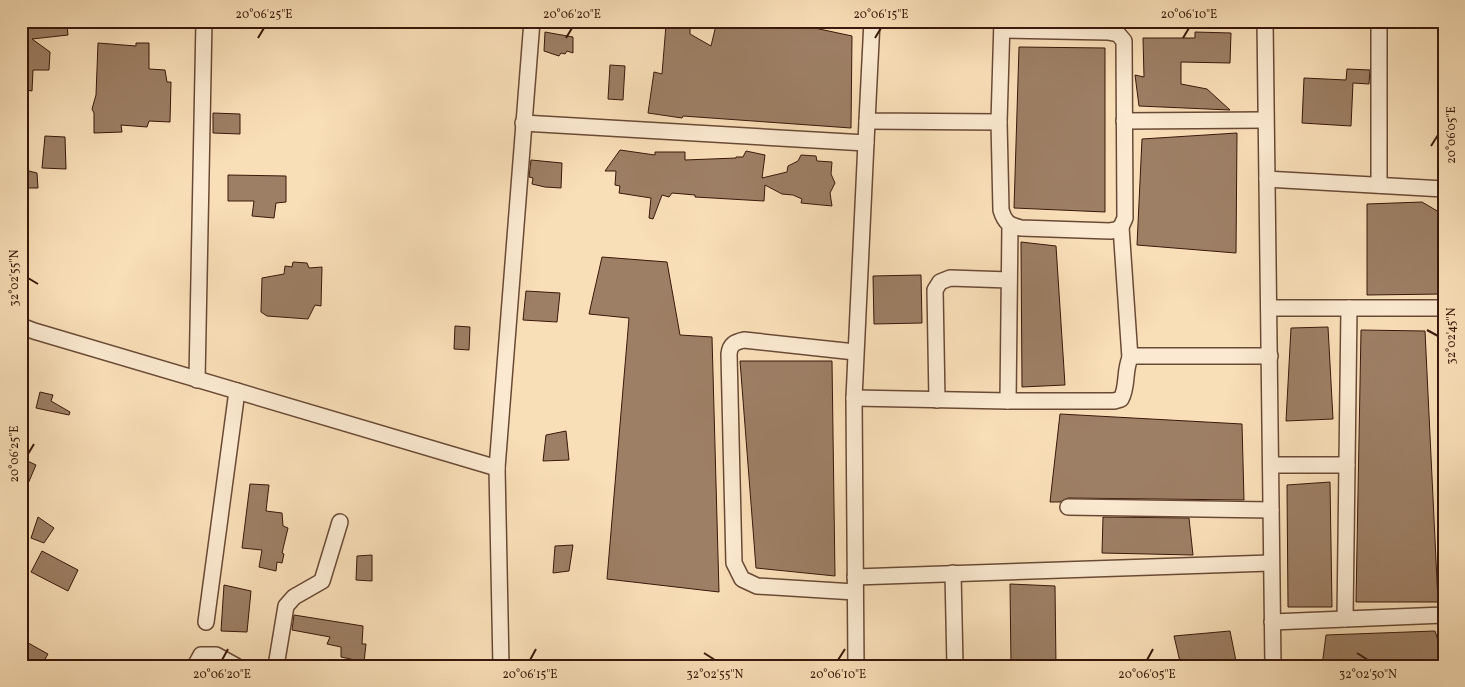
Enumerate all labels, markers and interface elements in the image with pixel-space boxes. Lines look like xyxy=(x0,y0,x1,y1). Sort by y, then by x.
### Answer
text: 20°06'25"E xyxy=(236,7,292,23)
text: 20°06'20"E xyxy=(543,7,601,23)
text: 20°06'15"E xyxy=(853,7,909,23)
text: 20°06'10"E xyxy=(1161,7,1217,23)
text: 20°06'05"E xyxy=(1444,106,1460,164)
text: 32°02'55"N xyxy=(7,249,23,306)
text: 32°02'45"N xyxy=(1444,307,1460,365)
text: 20°06'25"E xyxy=(7,426,23,482)
text: 20°06'20"E xyxy=(193,667,251,683)
text: 20°06'15"E xyxy=(502,667,558,683)
text: 32°02'55"N xyxy=(687,667,744,683)
text: 20°06'10"E xyxy=(810,667,866,683)
text: 20°06'05"E xyxy=(1118,667,1176,683)
text: 32°02'50"N xyxy=(1339,667,1397,683)

